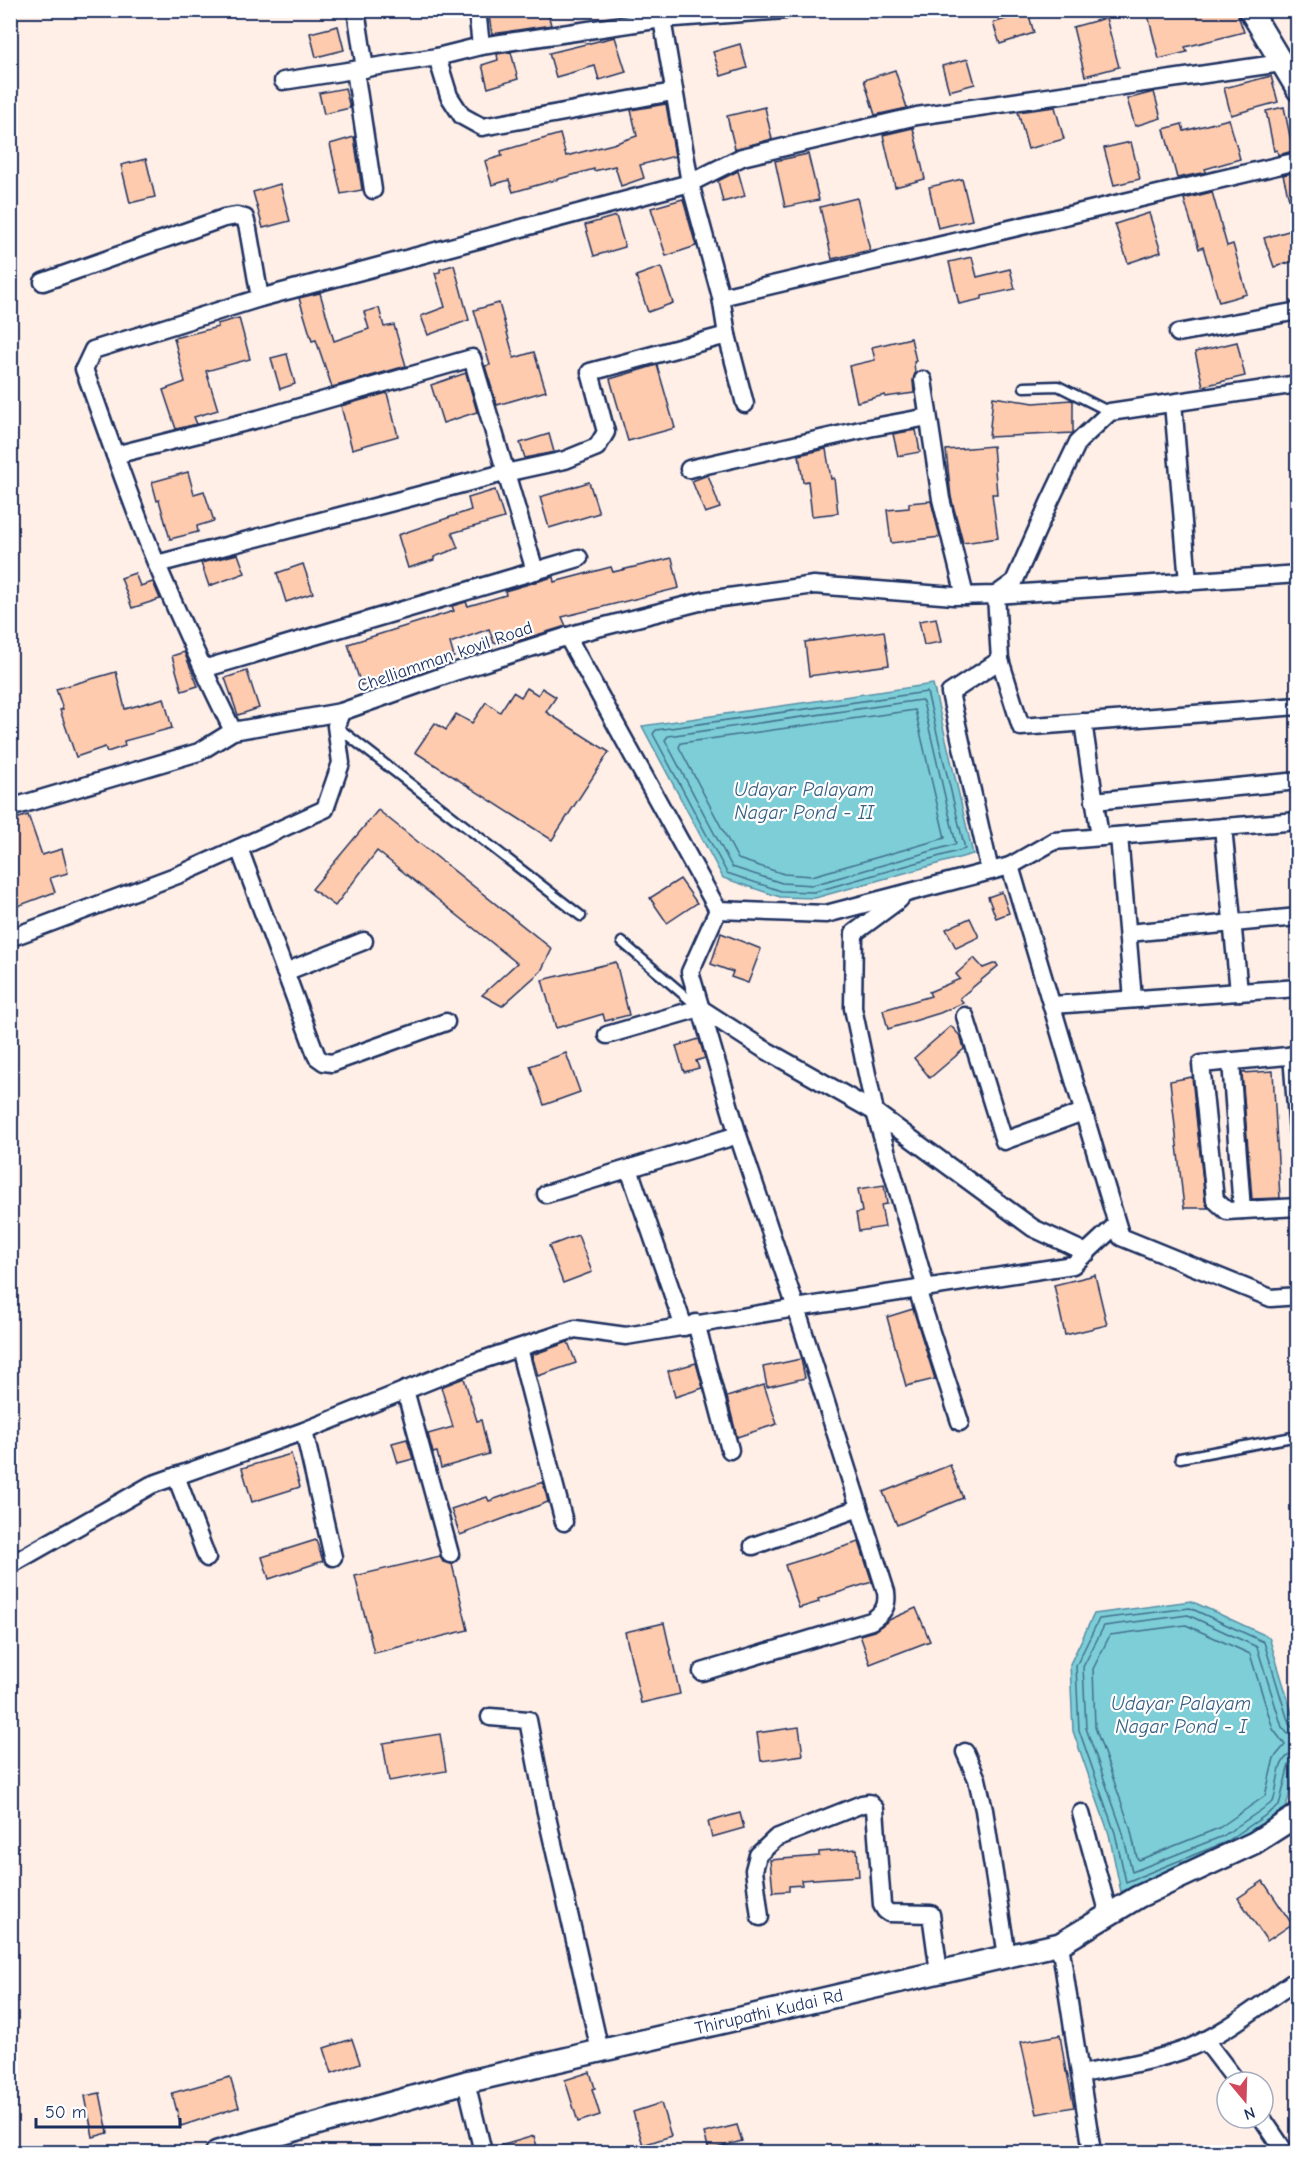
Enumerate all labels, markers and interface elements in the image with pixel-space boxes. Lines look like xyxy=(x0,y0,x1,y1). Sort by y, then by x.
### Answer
street label: Chelliamman kovil Road xyxy=(355,617,535,697)
water label: Udayar Palayam Nagar Pond - II xyxy=(734,778,875,824)
water label: Udayar Palayam Nagar Pond - I xyxy=(1111,1692,1251,1738)
street label: Thirupathi Kudai Rd xyxy=(693,1985,845,2039)
north arrow xyxy=(1215,2070,1275,2130)
scale bar xyxy=(36,2091,180,2129)
text: 50 m xyxy=(45,2102,87,2123)
text: N xyxy=(1242,2103,1257,2123)

